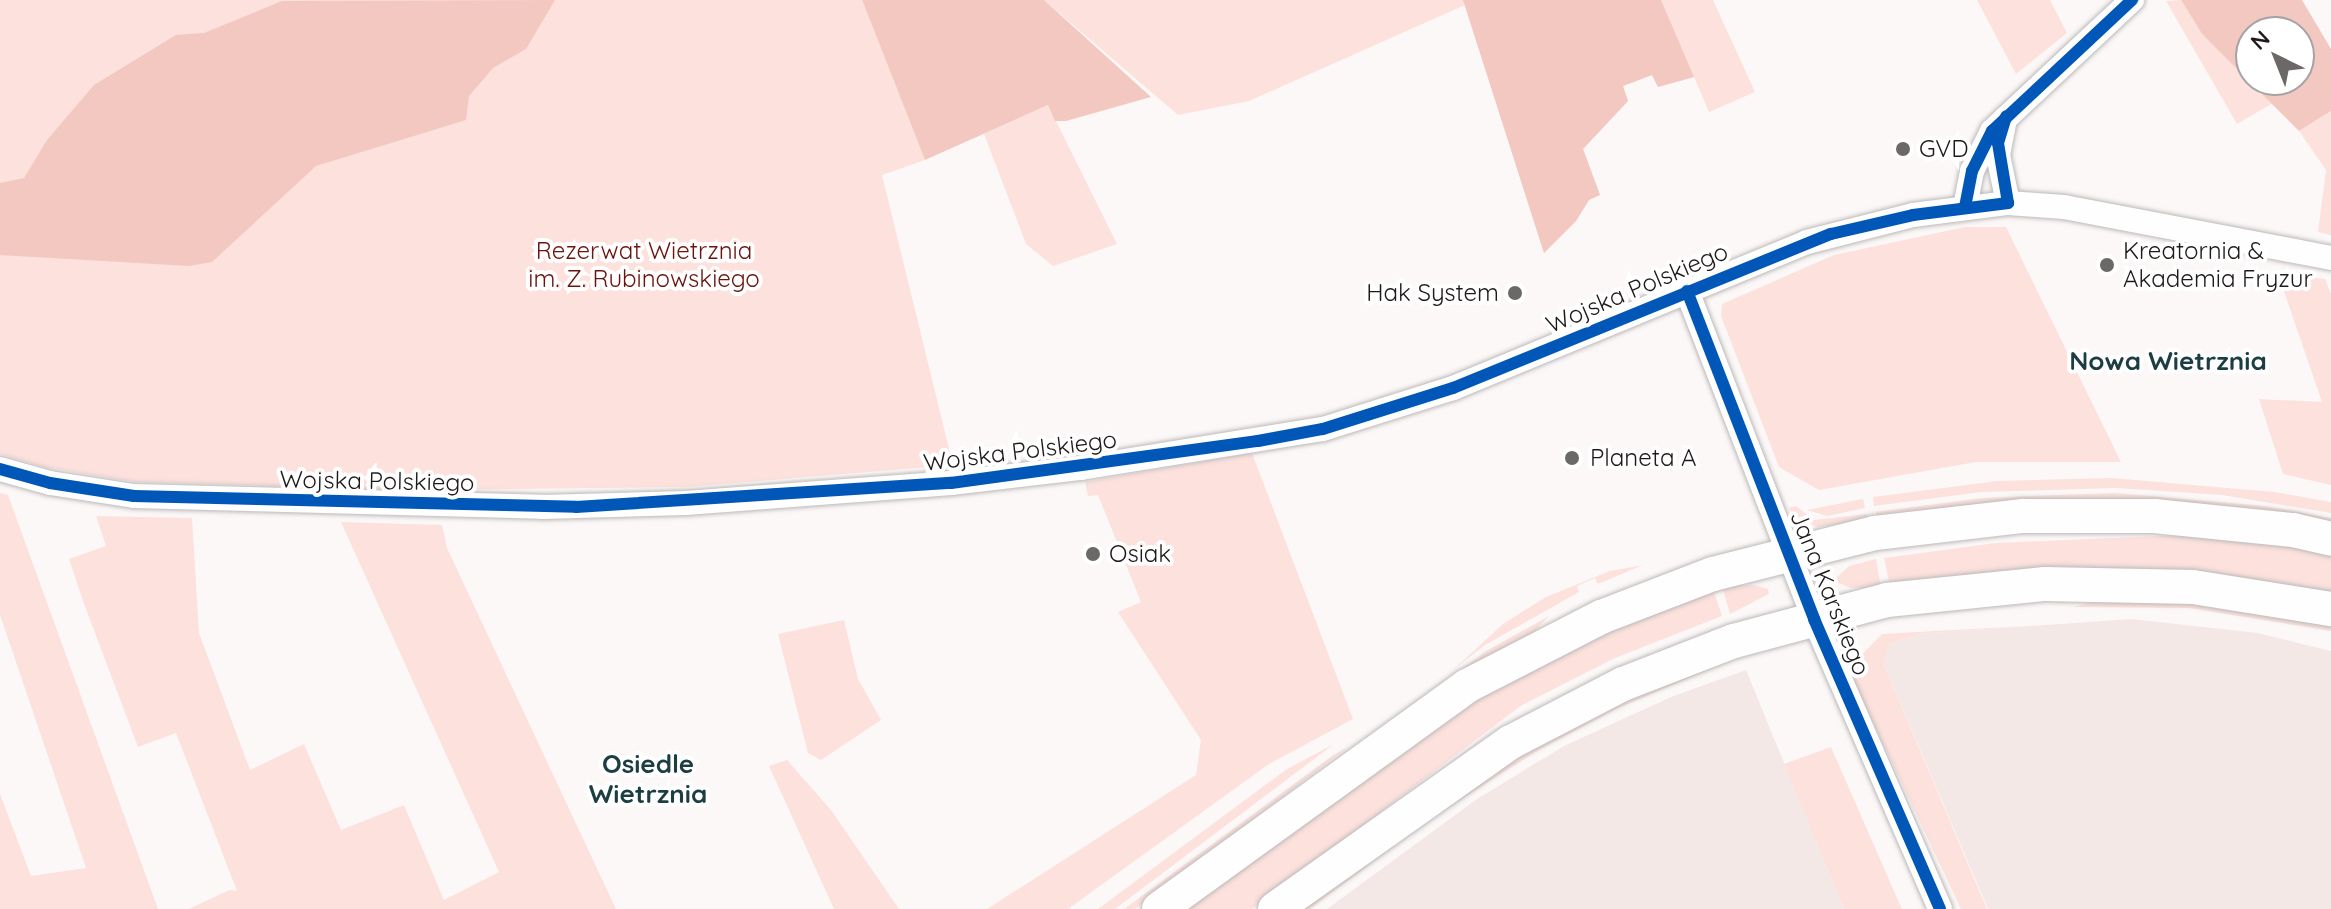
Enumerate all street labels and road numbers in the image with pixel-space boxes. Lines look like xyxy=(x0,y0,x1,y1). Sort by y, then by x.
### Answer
street label: Wojska Polskiego xyxy=(1542,237,1732,339)
street label: Wojska Polskiego xyxy=(922,425,1118,477)
street label: Wojska Polskiego xyxy=(279,465,475,497)
street label: Jana Karskiego xyxy=(1784,507,1876,679)

